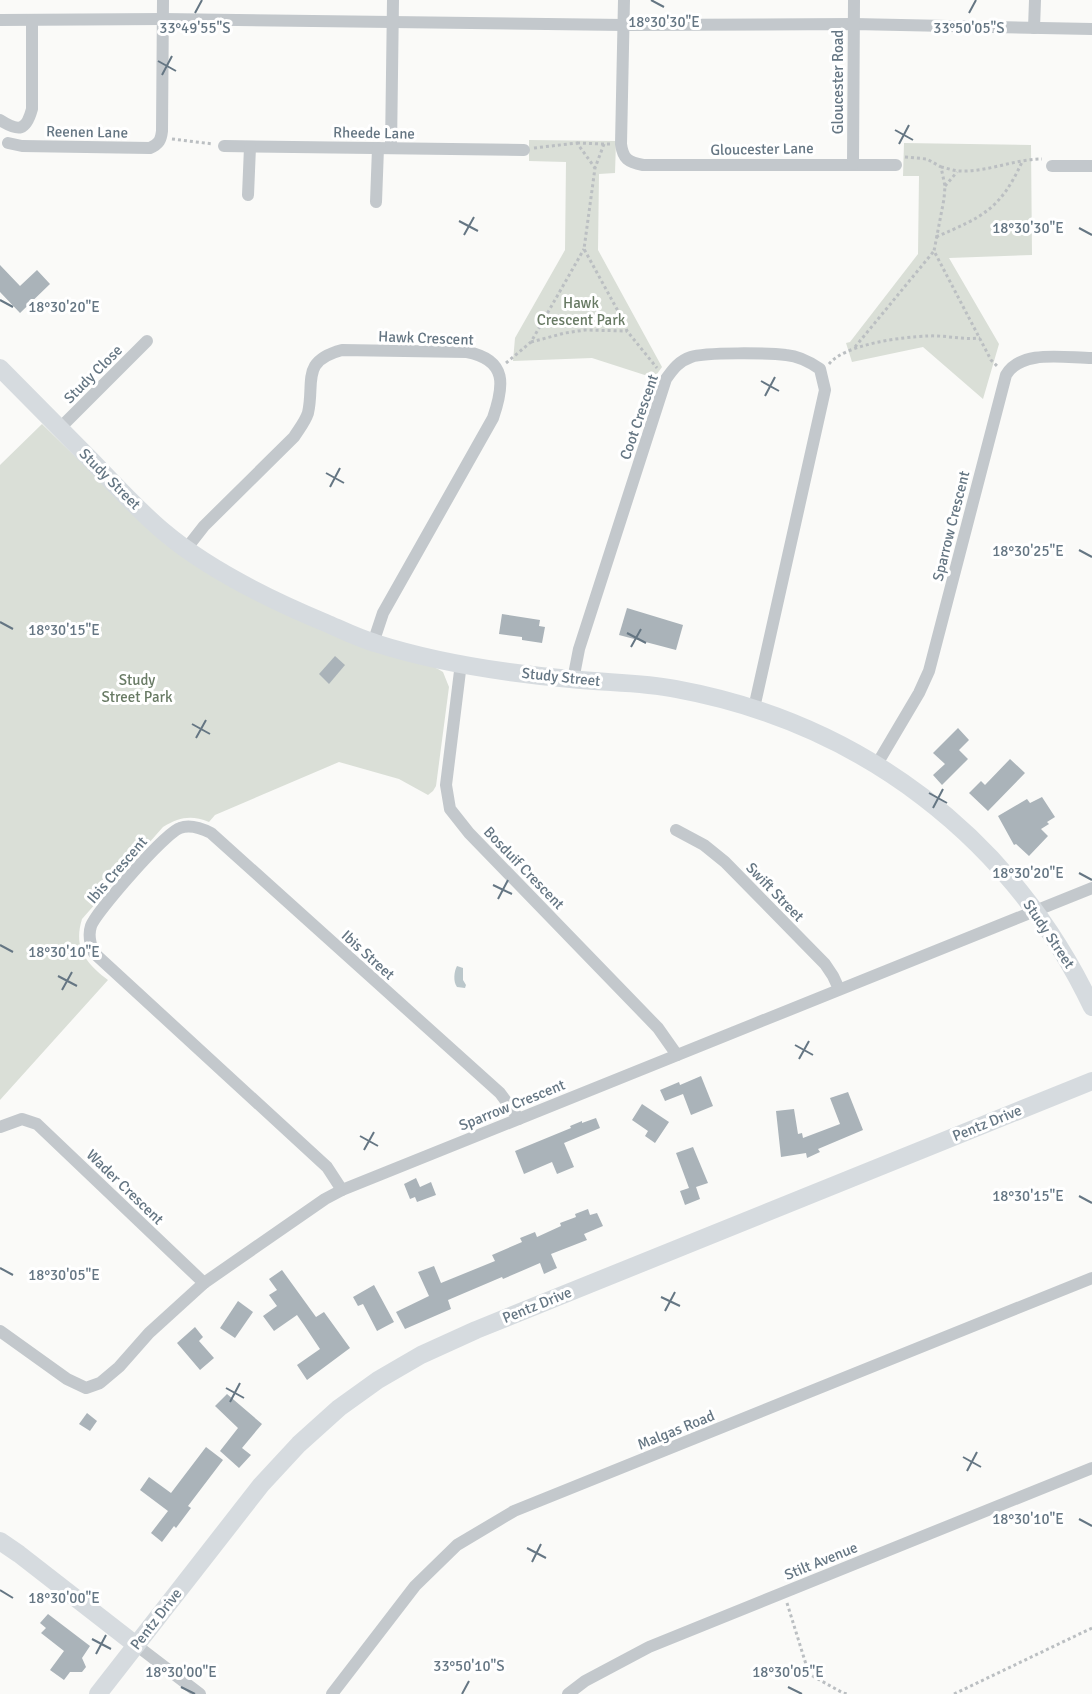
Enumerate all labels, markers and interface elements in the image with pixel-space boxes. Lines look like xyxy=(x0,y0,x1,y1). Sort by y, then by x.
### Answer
text: 18°30'30"E xyxy=(628,13,700,31)
text: 33°49'55"S xyxy=(159,19,231,37)
text: 33°50'05"S xyxy=(933,19,1005,37)
street label: Gloucester Road xyxy=(829,30,847,134)
street label: Reenen Lane xyxy=(46,122,128,142)
street label: Rheede Lane xyxy=(333,123,415,143)
street label: Gloucester Lane xyxy=(710,139,814,159)
text: 18°30'30"E xyxy=(992,219,1064,237)
park label: Hawk Crescent Park xyxy=(537,294,626,329)
text: 18°30'20"E xyxy=(28,298,100,316)
street label: Hawk Crescent xyxy=(378,327,474,349)
street label: Study Close xyxy=(60,341,126,407)
street label: Coot Crescent xyxy=(616,372,662,462)
street label: Study Street xyxy=(76,445,144,513)
street label: Sparrow Crescent xyxy=(929,469,973,583)
text: 18°30'25"E xyxy=(992,542,1064,560)
text: 18°30'15"E xyxy=(28,621,100,639)
street label: Study Street xyxy=(521,664,601,690)
park label: Study Street Park xyxy=(101,671,173,706)
street label: Bosduif Crescent xyxy=(480,823,568,913)
street label: Ibis Crescent xyxy=(83,833,151,907)
street label: Swift Street xyxy=(742,859,808,925)
text: 18°30'20"E xyxy=(992,864,1064,882)
street label: Study Street xyxy=(1019,896,1079,972)
street label: Ibis Street xyxy=(338,926,398,984)
text: 18°30'10"E xyxy=(28,943,100,961)
street label: Sparrow Crescent xyxy=(456,1076,568,1134)
street label: Pentz Drive xyxy=(950,1101,1024,1145)
street label: Wader Crescent xyxy=(83,1146,167,1228)
text: 18°30'15"E xyxy=(992,1187,1064,1205)
text: 18°30'05"E xyxy=(28,1266,100,1284)
street label: Pentz Drive xyxy=(500,1283,574,1327)
street label: Malgas Road xyxy=(635,1406,717,1454)
text: 18°30'10"E xyxy=(992,1510,1064,1528)
street label: Stilt Avenue xyxy=(782,1538,860,1584)
street label: Pentz Drive xyxy=(126,1585,186,1653)
text: 18°30'00"E xyxy=(28,1589,100,1607)
text: 33°50'10"S xyxy=(433,1657,505,1675)
text: 18°30'00"E xyxy=(145,1663,217,1681)
text: 18°30'05"E xyxy=(752,1663,824,1681)

